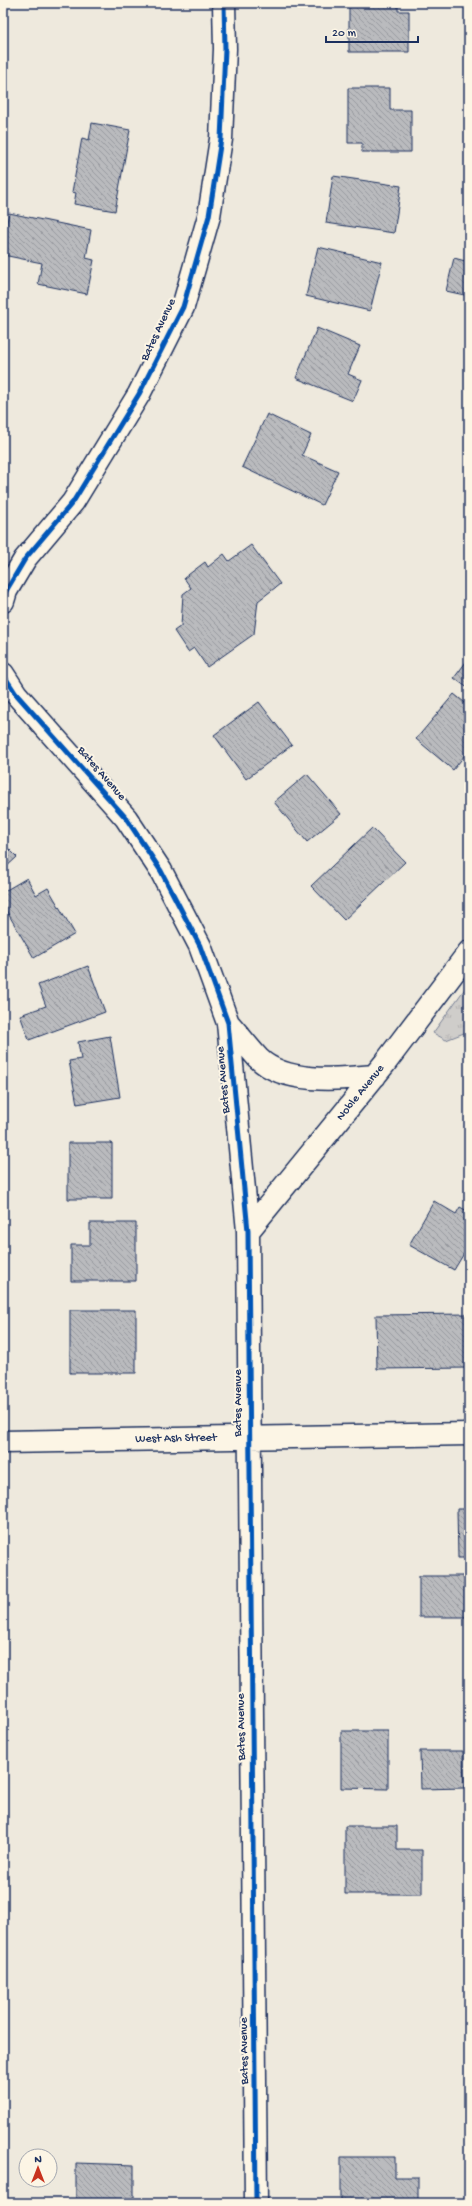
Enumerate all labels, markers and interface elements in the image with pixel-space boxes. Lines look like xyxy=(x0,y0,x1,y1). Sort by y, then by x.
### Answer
scale bar xyxy=(326,18,418,44)
text: 20 m xyxy=(332,27,357,41)
street label: Bates Avenue xyxy=(138,296,180,364)
street label: Bates Avenue xyxy=(73,743,129,805)
street label: Bates Avenue xyxy=(214,1045,234,1115)
street label: Noble Avenue xyxy=(334,1061,388,1124)
street label: Bates Avenue xyxy=(232,1369,246,1438)
street label: West Ash Street xyxy=(135,1431,218,1447)
street label: Bates Avenue xyxy=(234,1692,250,1762)
street label: Bates Avenue xyxy=(237,2016,253,2086)
north arrow xyxy=(18,2148,58,2188)
text: N xyxy=(34,2154,42,2166)

